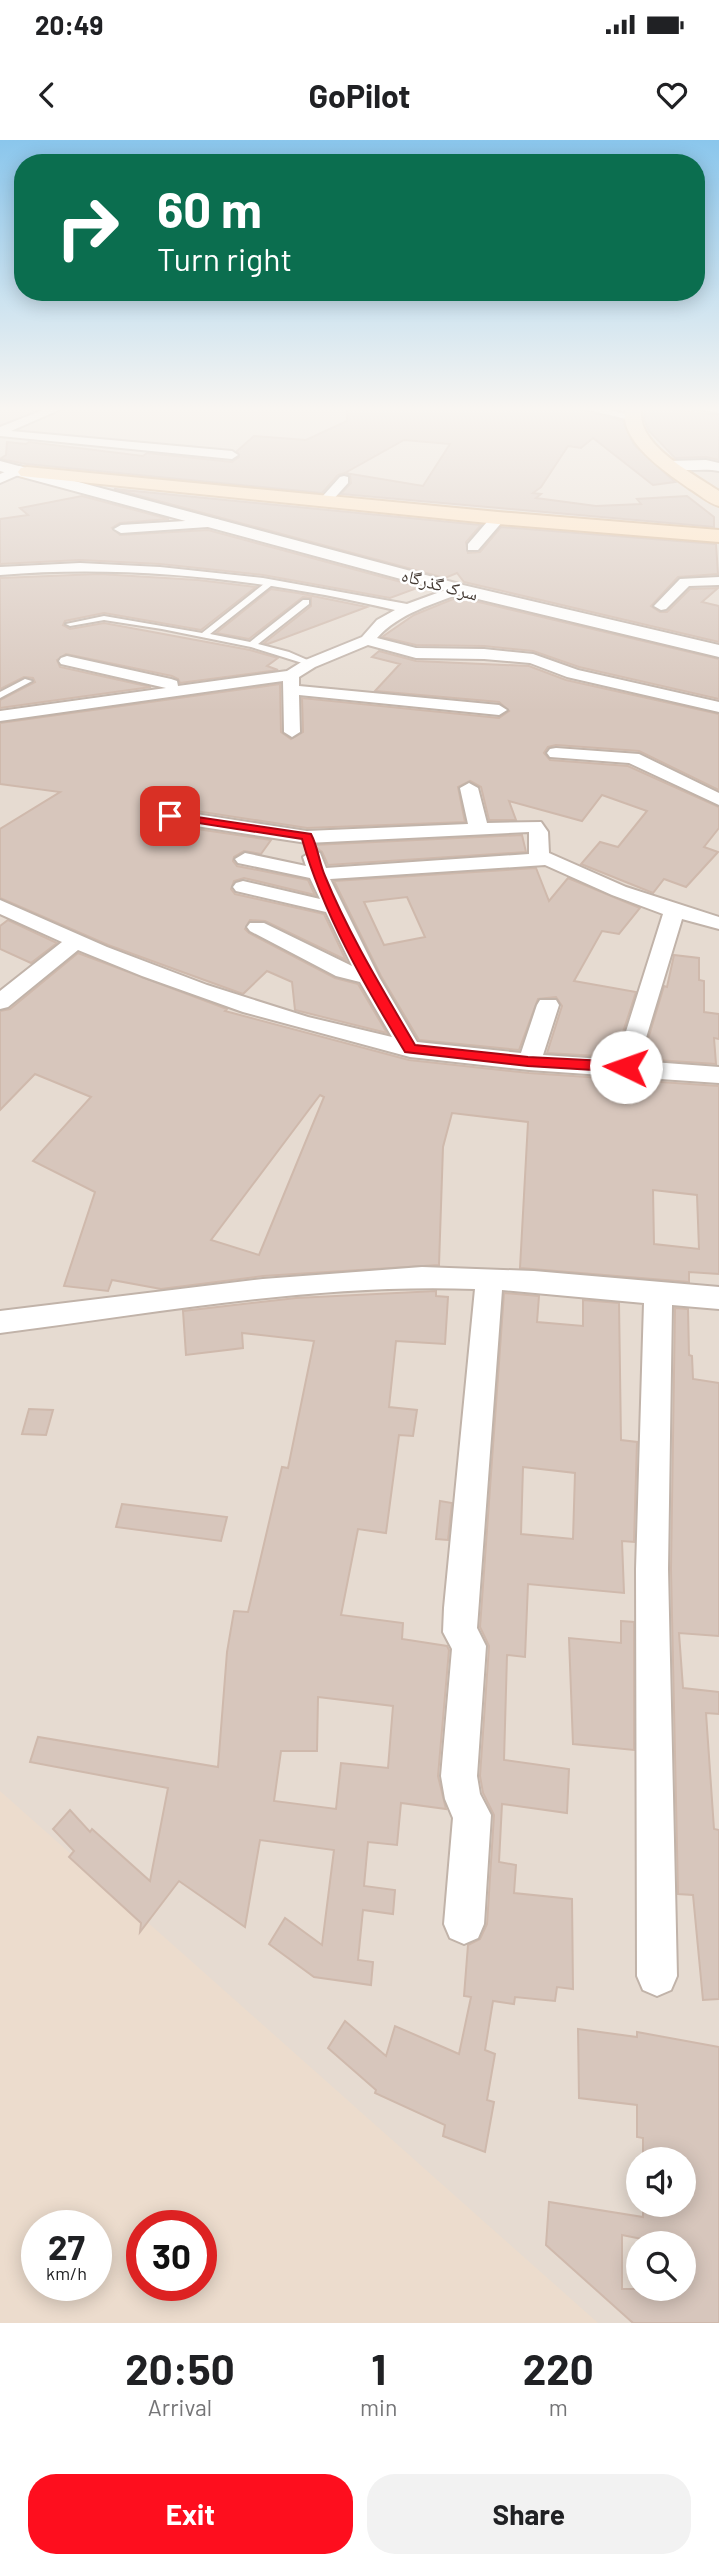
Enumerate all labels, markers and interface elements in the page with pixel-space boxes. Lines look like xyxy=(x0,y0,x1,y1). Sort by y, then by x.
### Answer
text: 20:49 xyxy=(35,9,103,40)
icon: back xyxy=(28,76,66,114)
text: GoPilot xyxy=(309,76,410,114)
icon: heart xyxy=(653,76,691,114)
text: 60 m xyxy=(157,179,262,238)
icon: right xyxy=(42,182,133,273)
text: Turn right xyxy=(157,239,292,277)
street label: سرک گذرگاه xyxy=(399,563,481,605)
pin xyxy=(140,786,200,846)
icon: arrive xyxy=(151,797,189,835)
position arrow xyxy=(589,1030,663,1104)
map controls xyxy=(626,2147,696,2301)
button: sound xyxy=(626,2147,696,2217)
speed limit sign: 30 xyxy=(126,2210,217,2301)
text: 27 xyxy=(48,2225,85,2267)
button: search xyxy=(626,2231,696,2301)
text: km/h xyxy=(46,2262,87,2284)
text: 20:50 xyxy=(125,2343,235,2393)
text: 1 xyxy=(371,2343,386,2393)
text: 220 xyxy=(523,2343,594,2393)
text: Arrival xyxy=(148,2393,212,2421)
text: min xyxy=(360,2393,397,2421)
text: m xyxy=(549,2393,568,2421)
button: Exit xyxy=(28,2474,353,2554)
button: Share xyxy=(367,2474,691,2554)

